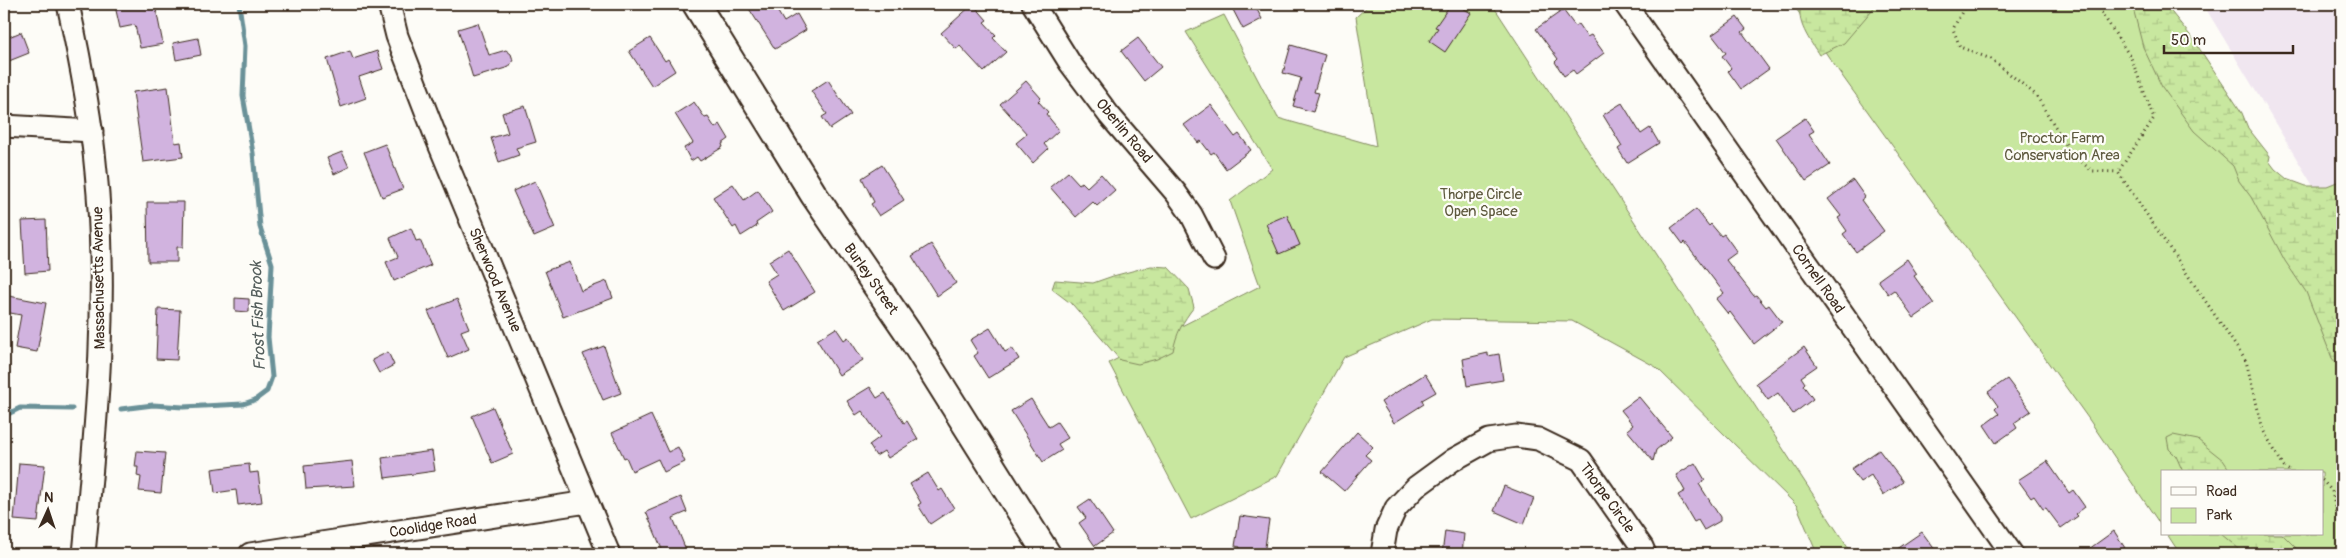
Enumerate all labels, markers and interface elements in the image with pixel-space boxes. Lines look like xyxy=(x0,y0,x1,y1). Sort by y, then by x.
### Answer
scale bar xyxy=(2164,22,2292,54)
text: 50 m xyxy=(2171,31,2206,50)
street label: Oberlin Road xyxy=(1091,95,1157,167)
park label: Proctor Farm Conservation Area xyxy=(2004,129,2120,165)
park label: Thorpe Circle Open Space xyxy=(1440,185,1523,221)
street label: Massachusetts Avenue xyxy=(88,206,110,349)
street label: Sherwood Avenue xyxy=(464,225,526,336)
street label: Burley Street xyxy=(839,240,903,319)
street label: Cornell Road xyxy=(1787,241,1849,317)
water label: Frost Fish Brook xyxy=(246,260,270,371)
street label: Thorpe Circle xyxy=(1575,459,1639,537)
legend xyxy=(2161,470,2324,536)
text: Road xyxy=(2206,482,2237,501)
north arrow xyxy=(22,486,72,536)
text: N xyxy=(43,489,54,506)
text: Park xyxy=(2206,506,2233,525)
street label: Coolidge Road xyxy=(388,510,478,542)

